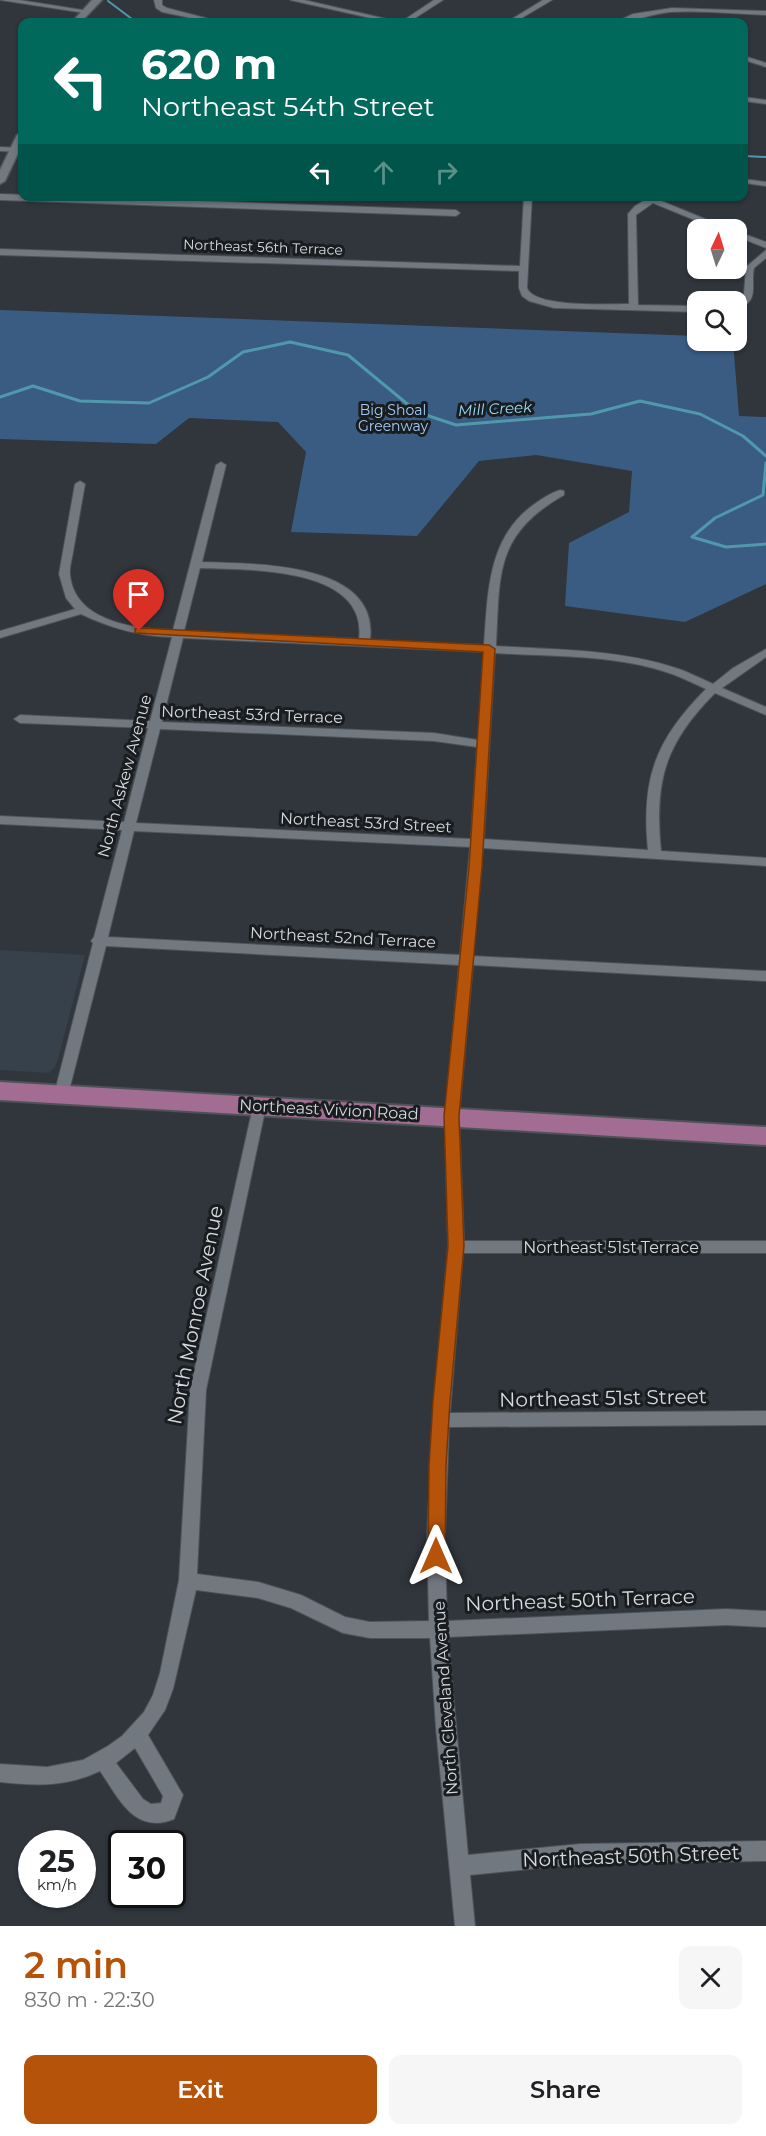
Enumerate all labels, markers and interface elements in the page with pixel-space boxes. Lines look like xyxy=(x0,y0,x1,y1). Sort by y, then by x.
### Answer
text: 620 m xyxy=(141,38,277,90)
icon: left xyxy=(42,42,120,120)
text: Northeast 54th Street xyxy=(141,90,434,123)
icon: left xyxy=(304,156,337,189)
icon: ahead xyxy=(367,156,400,189)
icon: right xyxy=(430,156,463,189)
north arrow xyxy=(687,219,747,279)
map controls xyxy=(687,219,747,351)
street label: Northeast 56th Terrace xyxy=(183,235,343,259)
button: search xyxy=(687,291,747,351)
water label: Mill Creek xyxy=(458,397,534,420)
park label: Big Shoal Greenway xyxy=(358,401,428,435)
pin xyxy=(113,569,164,631)
icon: arrive xyxy=(122,578,155,611)
street label: North Askew Avenue xyxy=(94,693,155,860)
street label: Northeast 53rd Terrace xyxy=(161,702,343,727)
street label: Northeast 53rd Street xyxy=(280,809,453,837)
street label: Northeast 52nd Terrace xyxy=(249,923,436,952)
street label: Northeast Vivion Road xyxy=(239,1095,419,1124)
street label: North Monroe Avenue xyxy=(162,1204,228,1426)
street label: Northeast 51st Terrace xyxy=(523,1238,699,1257)
street label: Northeast 51st Street xyxy=(499,1384,707,1412)
position arrow xyxy=(404,1524,468,1588)
street label: Northeast 50th Terrace xyxy=(465,1584,695,1616)
street label: North Cleveland Avenue xyxy=(429,1600,462,1796)
speed limit sign: 30 xyxy=(108,1830,186,1908)
street label: Northeast 50th Street xyxy=(522,1840,740,1872)
text: 25 xyxy=(39,1843,75,1880)
text: km/h xyxy=(37,1875,77,1894)
text: 2 min xyxy=(24,1943,128,1987)
button: close xyxy=(679,1946,742,2009)
text: 830 m · 22:30 xyxy=(24,1988,155,2012)
button: Exit xyxy=(24,2055,377,2124)
button: Share xyxy=(389,2055,742,2124)

